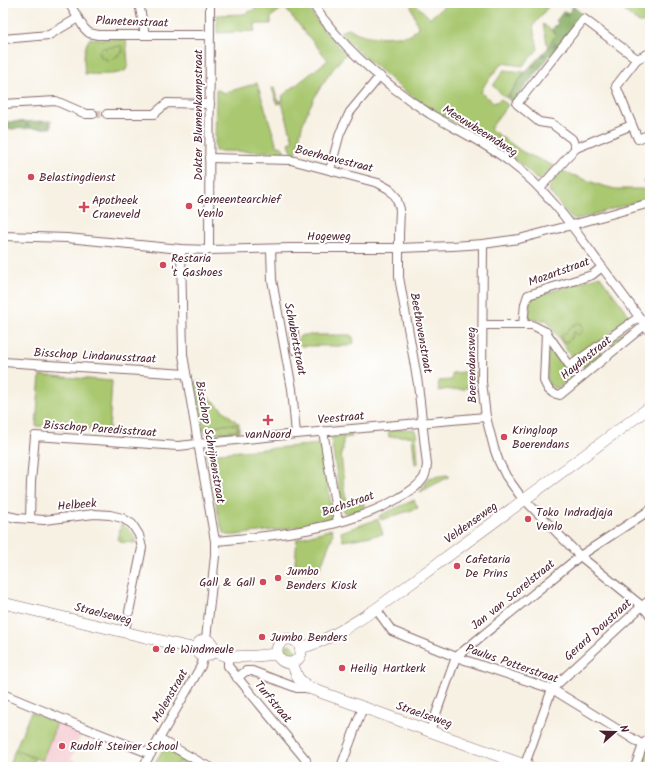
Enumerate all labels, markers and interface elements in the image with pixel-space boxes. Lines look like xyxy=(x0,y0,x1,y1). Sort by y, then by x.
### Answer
street label: Planetenstraat xyxy=(95,11,169,33)
street label: Dokter Blumenkampstraat xyxy=(189,49,208,181)
street label: Meeuwbeemdweg xyxy=(439,100,522,162)
street label: Boerhaavestraat xyxy=(293,140,376,178)
place label: Belastingdienst xyxy=(39,168,116,187)
marker: Belastingdienst xyxy=(26,172,36,182)
place label: Gemeentearchief Venlo xyxy=(197,190,282,223)
place label: Apotheek Craneveld xyxy=(92,191,141,224)
marker: Gemeentearchief Venlo xyxy=(184,201,194,211)
marker: Apotheek Craneveld xyxy=(79,202,89,212)
street label: Hogeweg xyxy=(307,227,351,246)
place label: Restaria 't Gashoes xyxy=(171,249,223,282)
street label: Mozartstraat xyxy=(526,252,593,292)
marker: Restaria 't Gashoes xyxy=(158,260,168,270)
street label: Beethovenstraat xyxy=(405,291,437,375)
street label: Schubertstraat xyxy=(279,301,311,377)
street label: Boerendansweg xyxy=(462,326,482,403)
street label: Haydnstraat xyxy=(556,331,616,385)
street label: Bisschop Lindanusstraat xyxy=(33,343,157,369)
street label: Bisschop Schrijnenstraat xyxy=(190,379,230,505)
street label: Veestraat xyxy=(317,406,365,430)
marker: vanNoord xyxy=(263,415,273,425)
street label: Bisschop Paredisstraat xyxy=(43,416,158,442)
place label: Kringloop Boerendans xyxy=(512,421,569,454)
place label: vanNoord xyxy=(245,425,292,444)
marker: Kringloop Boerendans xyxy=(499,432,509,442)
street label: Bachstraat xyxy=(319,486,377,522)
street label: Helbeek xyxy=(57,494,98,516)
street label: Veldenseweg xyxy=(440,497,502,549)
place label: Toko Indradjaja Venlo xyxy=(536,503,613,536)
marker: Toko Indradjaja Venlo xyxy=(523,514,533,524)
place label: Cafetaria De Prins xyxy=(465,550,511,583)
street label: Jan van Scorelstraat xyxy=(467,555,559,635)
marker: Cafetaria De Prins xyxy=(452,561,462,571)
place label: Jumbo Benders Kiosk xyxy=(286,562,357,595)
place label: Gall & Gall xyxy=(199,573,255,592)
marker: Jumbo Benders Kiosk xyxy=(273,573,283,583)
marker: Gall & Gall xyxy=(258,577,268,587)
street label: Gerard Doustraat xyxy=(560,594,636,666)
street label: Straelseweg xyxy=(72,598,134,630)
place label: Jumbo Benders xyxy=(270,628,347,647)
marker: Jumbo Benders xyxy=(257,632,267,642)
street label: Paulus Potterstraat xyxy=(463,639,561,689)
place label: de Windmeule xyxy=(164,640,234,659)
marker: de Windmeule xyxy=(151,644,161,654)
place label: Heilig Hartkerk xyxy=(350,659,426,678)
marker: Heilig Hartkerk xyxy=(337,663,347,673)
street label: Molenstraat xyxy=(147,665,193,726)
street label: Turfstraat xyxy=(250,677,297,728)
street label: Straelseweg xyxy=(393,696,455,734)
north arrow xyxy=(595,712,635,752)
text: N xyxy=(614,723,633,735)
place label: Rudolf Steiner School xyxy=(70,737,178,756)
marker: Rudolf Steiner School xyxy=(57,741,67,751)

